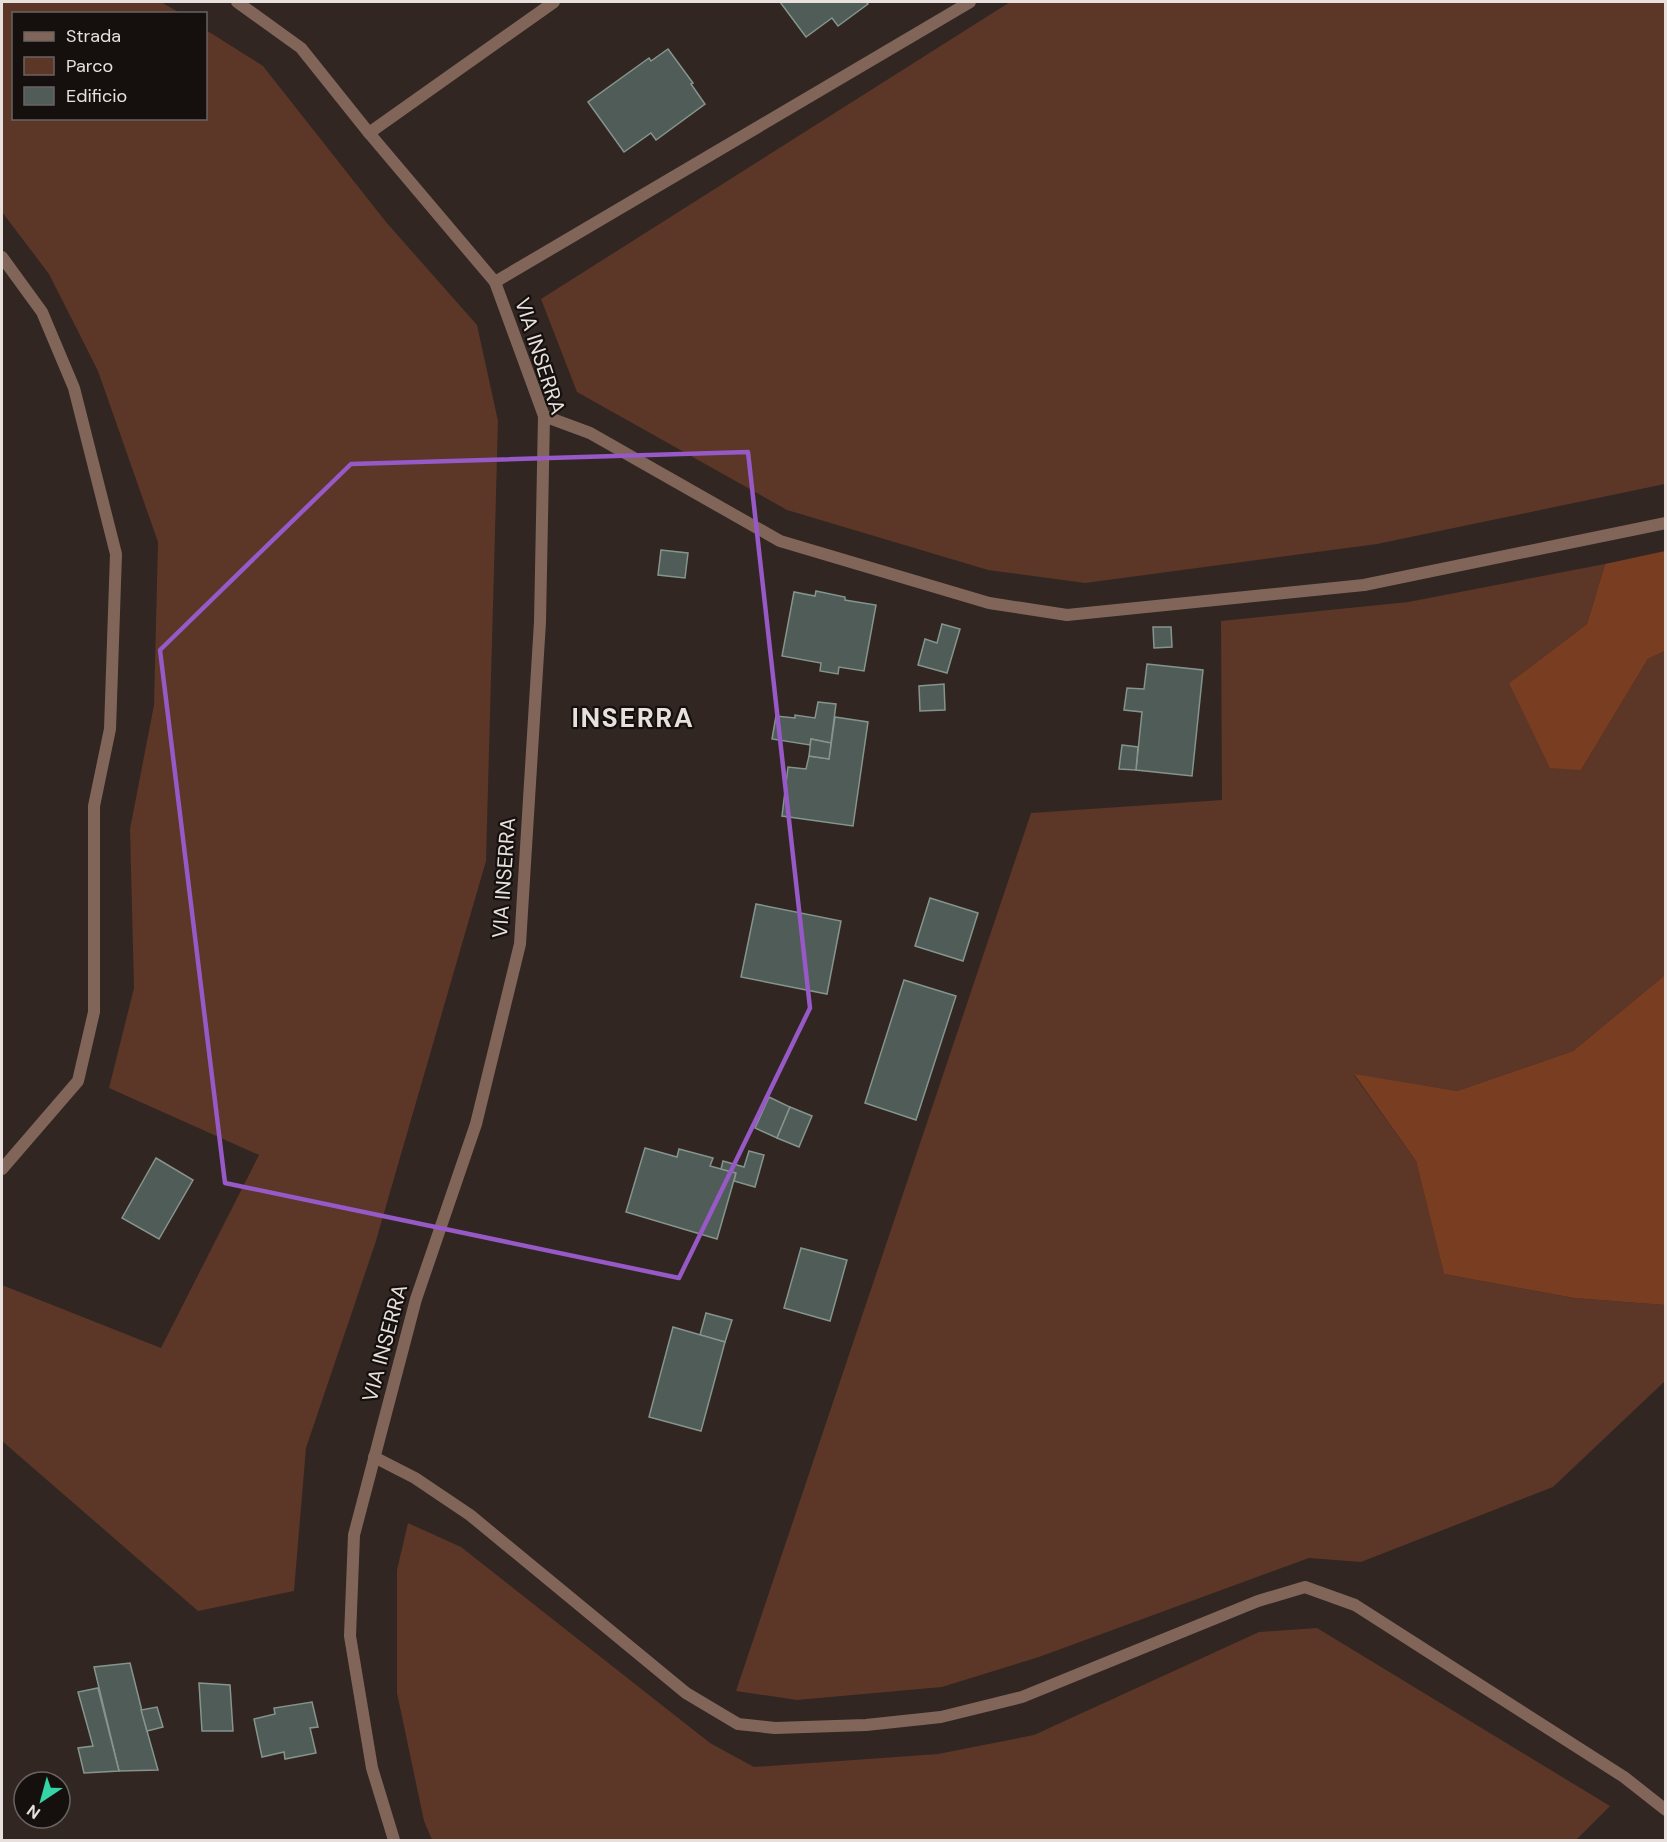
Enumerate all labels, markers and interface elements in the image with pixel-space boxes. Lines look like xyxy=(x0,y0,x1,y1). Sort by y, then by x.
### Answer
legend xyxy=(12,12,207,120)
text: Strada xyxy=(66,24,121,48)
text: Parco xyxy=(66,54,113,78)
text: Edificio xyxy=(66,84,127,108)
street label: VIA INSERRA xyxy=(508,294,572,418)
district label: INSERRA xyxy=(572,700,694,735)
street label: VIA INSERRA xyxy=(486,817,522,939)
street label: VIA INSERRA xyxy=(356,1281,414,1405)
north arrow xyxy=(12,1770,72,1830)
text: N xyxy=(23,1800,44,1824)

